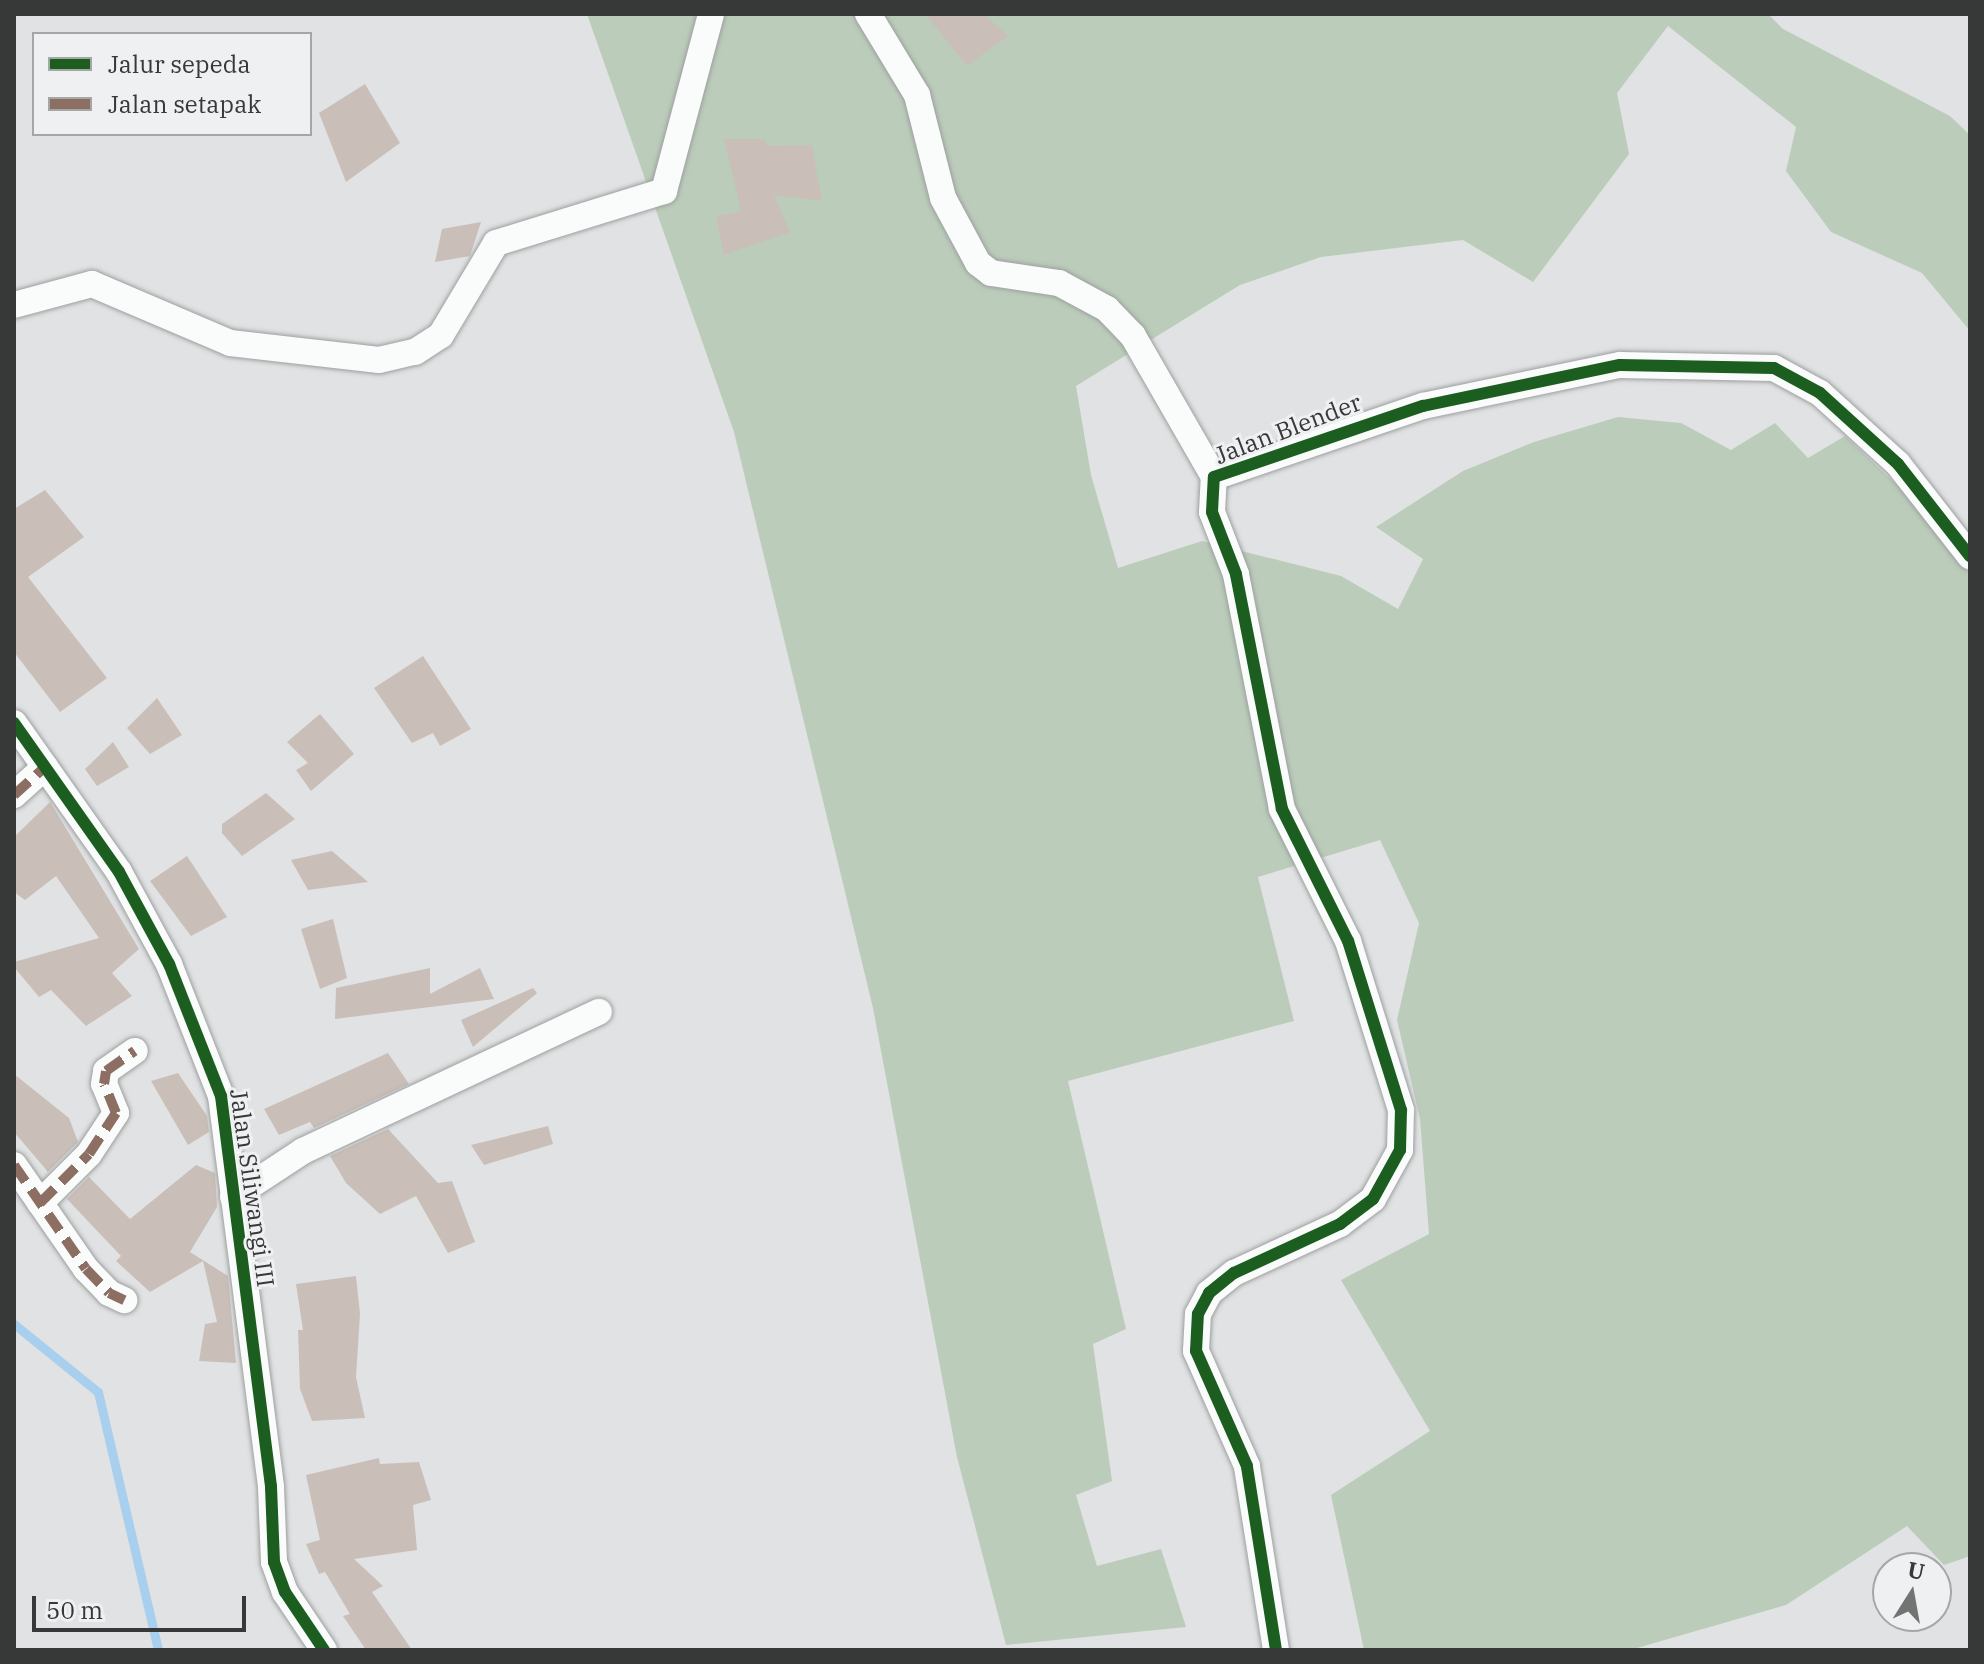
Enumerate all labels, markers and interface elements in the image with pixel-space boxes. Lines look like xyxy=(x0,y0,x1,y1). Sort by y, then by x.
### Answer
legend xyxy=(32,32,312,136)
text: Jalur sepeda xyxy=(108,48,251,80)
text: Jalan setapak xyxy=(108,88,261,120)
street label: Jalan Blender xyxy=(1211,388,1365,470)
street label: Jalan Siliwangi III xyxy=(224,1087,280,1289)
north arrow xyxy=(1872,1552,1952,1632)
text: U xyxy=(1905,1554,1927,1586)
scale bar xyxy=(36,1580,250,1630)
text: 50 m xyxy=(46,1594,103,1626)

